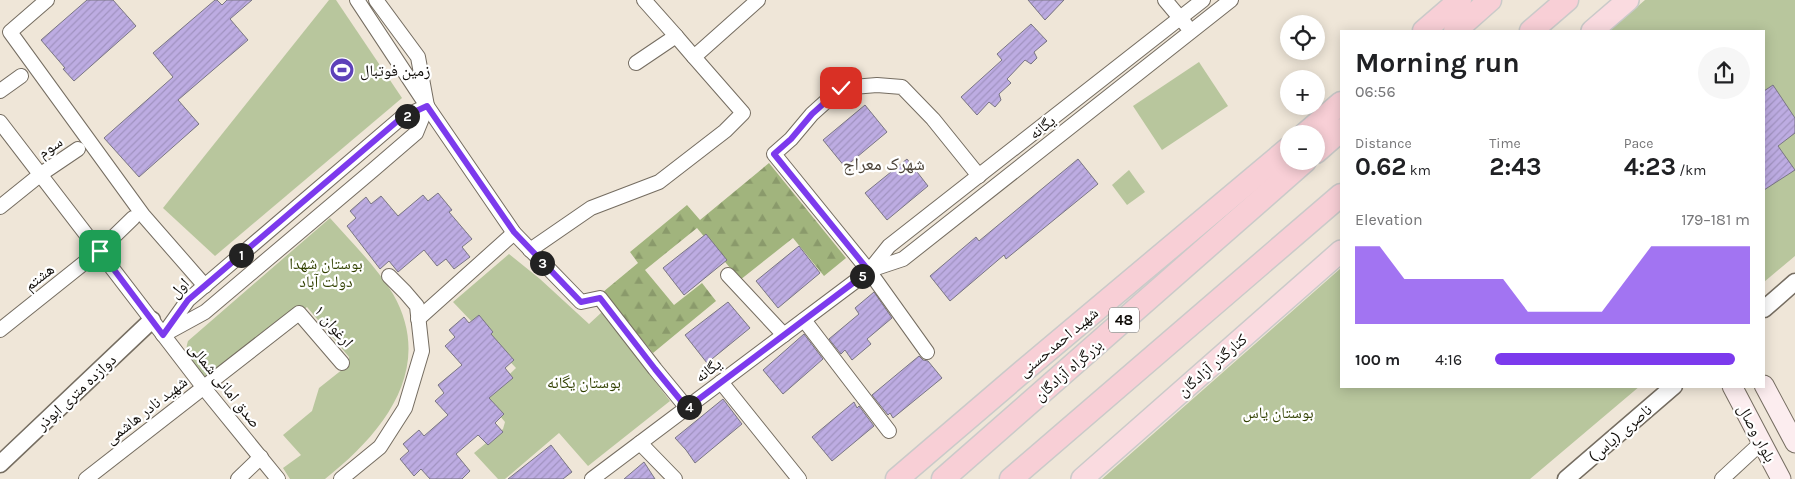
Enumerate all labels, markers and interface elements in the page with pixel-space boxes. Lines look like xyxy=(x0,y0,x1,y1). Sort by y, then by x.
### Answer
map controls xyxy=(1280,15,1325,170)
button: locate xyxy=(1280,15,1325,60)
text: Morning run xyxy=(1355,46,1520,79)
button: share xyxy=(1698,47,1750,99)
sports icon: زمین فوتبال xyxy=(329,57,355,83)
place label: زمین فوتبال xyxy=(360,61,430,81)
pin xyxy=(820,67,862,109)
button: + xyxy=(1280,70,1325,115)
icon: check xyxy=(827,74,855,102)
text: 06:56 xyxy=(1355,82,1396,101)
pin: 2 xyxy=(394,104,420,128)
text: 2 xyxy=(403,108,412,125)
street label: یگانه xyxy=(1025,111,1059,143)
button: − xyxy=(1280,125,1325,170)
street label: سوم xyxy=(34,132,67,163)
text: Distance xyxy=(1355,135,1412,152)
text: Time xyxy=(1489,135,1521,152)
text: Pace xyxy=(1624,135,1654,152)
text: 0.62 xyxy=(1355,152,1407,181)
text: 2:43 xyxy=(1489,152,1542,181)
text: 4:23 xyxy=(1624,152,1676,181)
district label: شهرک معراج xyxy=(843,153,925,176)
text: km xyxy=(1407,162,1431,179)
text: /km xyxy=(1676,162,1706,179)
text: Elevation xyxy=(1355,210,1423,229)
text: 179–181 m xyxy=(1681,210,1750,229)
pin xyxy=(79,230,121,272)
icon: arrive xyxy=(86,237,114,265)
pin: 1 xyxy=(228,242,254,268)
text: 1 xyxy=(239,247,244,264)
pin: 3 xyxy=(530,250,554,276)
park label: بوستان شهدا دولت آباد xyxy=(289,254,363,291)
text: 3 xyxy=(538,255,547,272)
street label: هشتم xyxy=(20,259,58,295)
pin: 5 xyxy=(850,264,874,288)
text: 5 xyxy=(858,268,867,285)
street label: اول xyxy=(165,274,194,303)
street label: ارغوان ۱ xyxy=(310,301,357,352)
street label: شهید احمدحسنی xyxy=(1014,303,1102,382)
road number: 48 xyxy=(1109,308,1139,332)
street label: کنارگذر آزادگان xyxy=(1173,329,1252,401)
street label: بزرگراه آزادگان xyxy=(1030,335,1107,406)
street label: صدق امانی شمالی xyxy=(184,339,265,432)
street label: دوازده متری ابوذر xyxy=(31,350,121,435)
text: 100 m xyxy=(1355,350,1400,369)
text: 4:16 xyxy=(1435,350,1462,369)
street label: یگانه xyxy=(691,354,725,386)
street label: شهید نادر هاشمی xyxy=(101,372,192,449)
park label: بوستان یگانه xyxy=(547,373,621,393)
pin: 4 xyxy=(676,394,702,420)
text: 4 xyxy=(685,399,694,416)
street label: ناصری (یاس) xyxy=(1584,400,1656,467)
street label: بلوار وصال xyxy=(1733,401,1780,466)
park label: بوستان یاس xyxy=(1242,403,1314,423)

